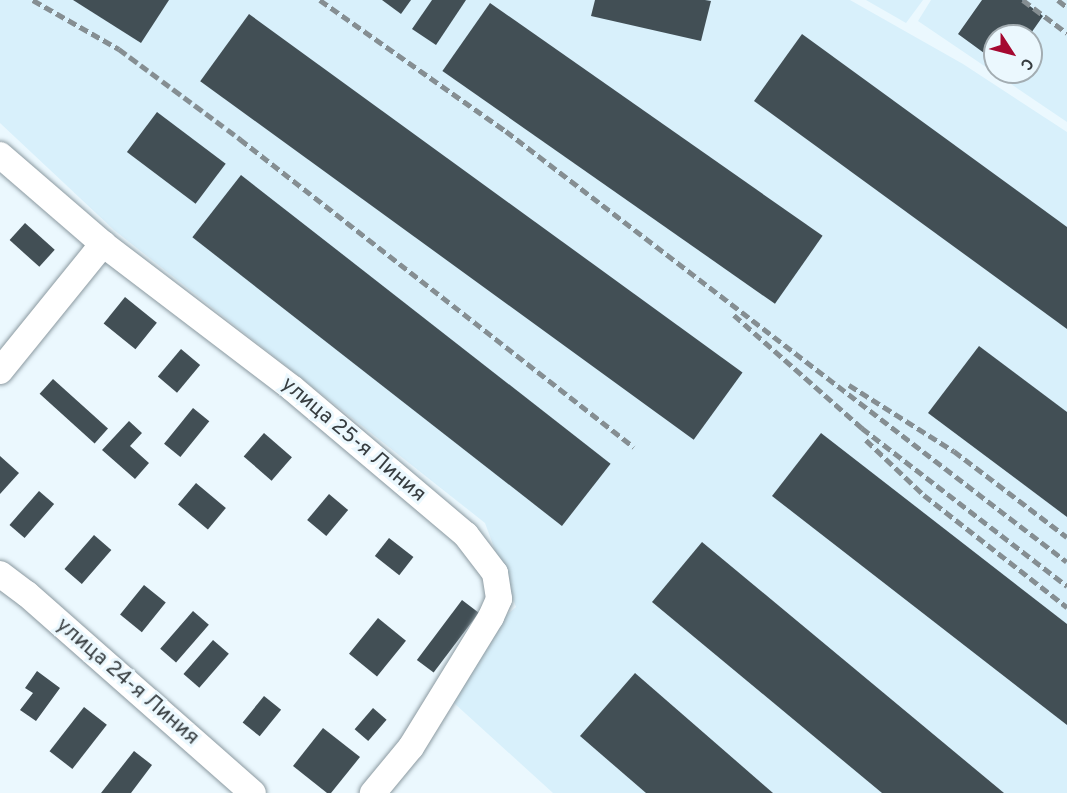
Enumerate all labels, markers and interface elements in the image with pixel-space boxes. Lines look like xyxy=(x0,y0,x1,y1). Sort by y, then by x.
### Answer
north arrow xyxy=(983,24,1043,84)
text: С xyxy=(1015,53,1037,73)
street label: улица 25-я Линия xyxy=(275,372,431,508)
street label: улица 24-я Линия xyxy=(50,613,204,751)

